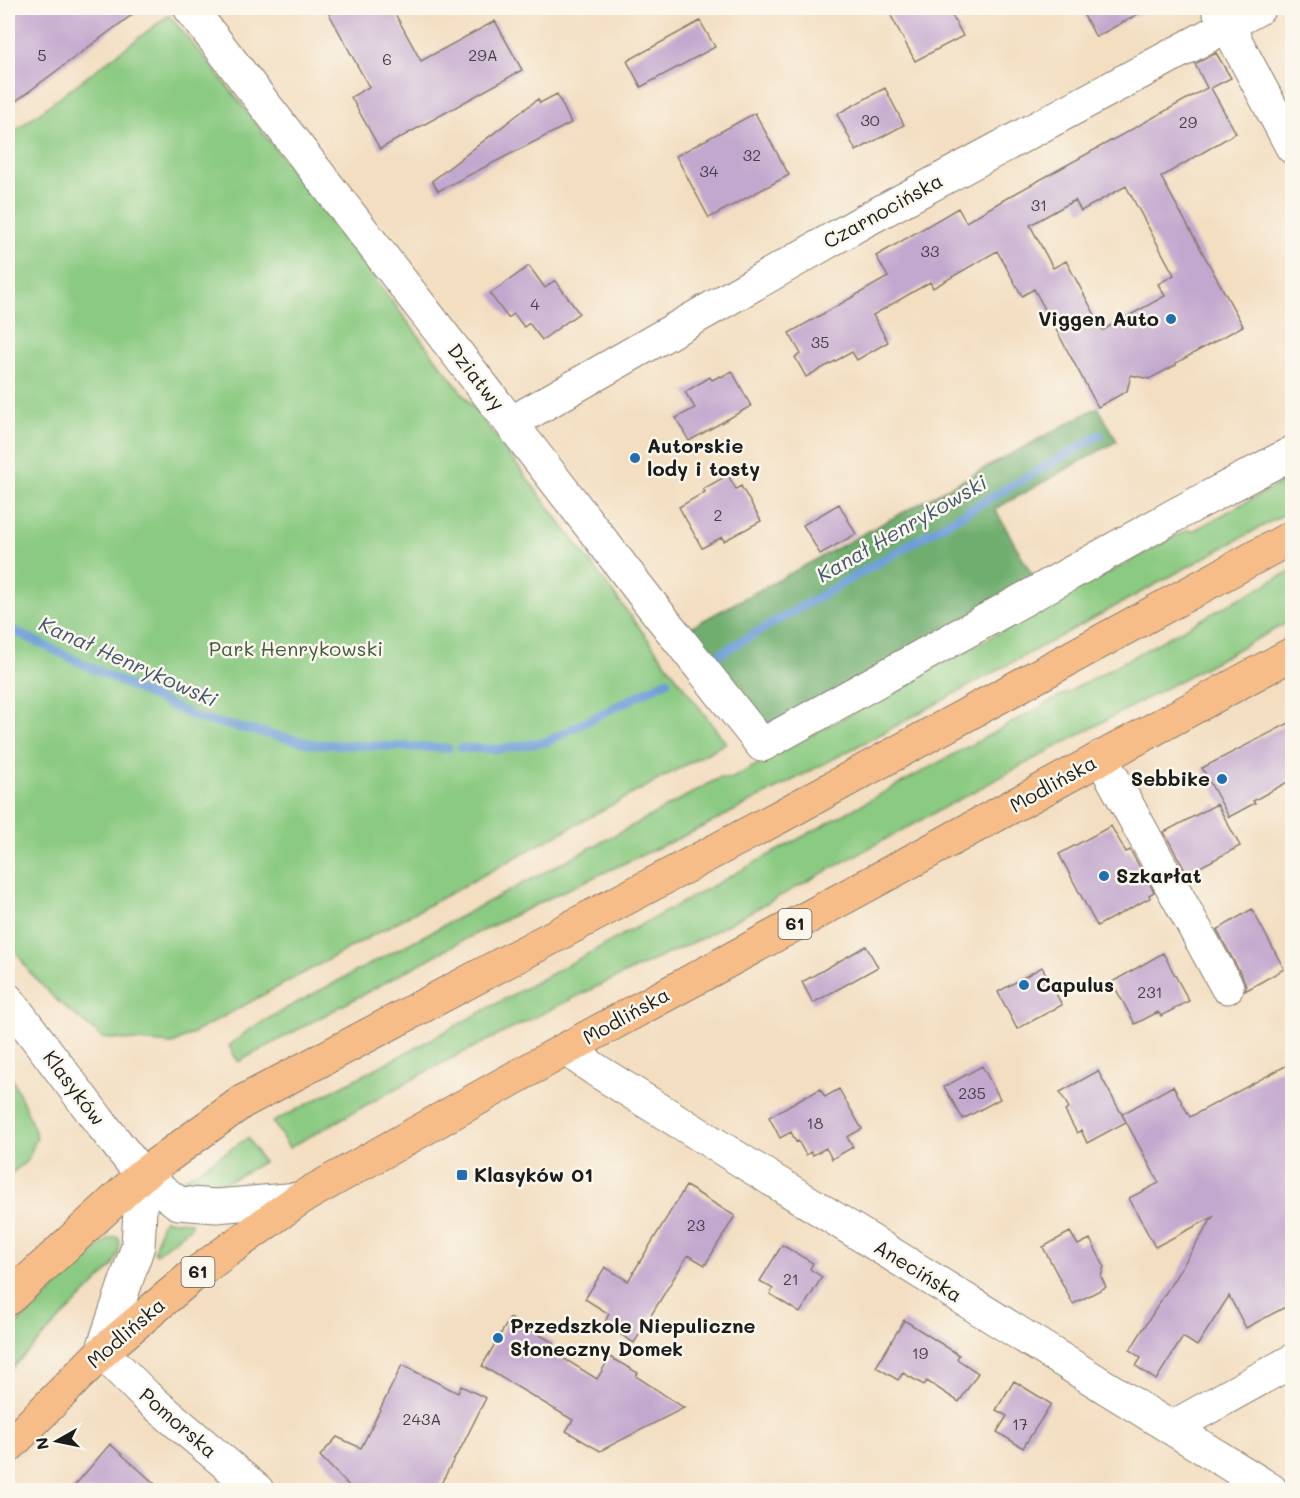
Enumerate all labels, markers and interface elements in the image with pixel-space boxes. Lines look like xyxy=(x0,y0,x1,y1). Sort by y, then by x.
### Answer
house number: 5 xyxy=(37,44,47,65)
house number: 29A xyxy=(468,44,498,65)
house number: 6 xyxy=(382,48,392,69)
house number: 30 xyxy=(860,109,880,130)
house number: 29 xyxy=(1179,111,1197,132)
house number: 32 xyxy=(743,144,761,165)
house number: 34 xyxy=(700,160,719,181)
street label: Czarnocińska xyxy=(818,167,947,254)
house number: 31 xyxy=(1031,194,1047,215)
house number: 33 xyxy=(921,240,939,261)
house number: 4 xyxy=(530,293,540,314)
place label: Viggen Auto xyxy=(1038,305,1159,331)
marker: Viggen Auto xyxy=(1164,312,1178,326)
house number: 35 xyxy=(811,331,829,352)
street label: Dziatwy xyxy=(442,338,511,415)
place label: Autorskie lody i tosty xyxy=(647,432,760,481)
marker: Autorskie lody i tosty xyxy=(628,451,642,465)
water label: Kanał Henrykowski xyxy=(811,468,992,588)
house number: 2 xyxy=(714,504,722,525)
water label: Kanał Henrykowski xyxy=(35,609,223,712)
park label: Park Henrykowski xyxy=(209,635,383,661)
street label: Modlińska xyxy=(1004,749,1101,818)
place label: Sebbike xyxy=(1131,765,1210,791)
marker: Sebbike xyxy=(1215,772,1229,786)
place label: Szkarłat xyxy=(1116,862,1202,888)
marker: Szkarłat xyxy=(1097,869,1111,883)
road number: 61 xyxy=(778,909,812,939)
place label: Capulus xyxy=(1036,971,1114,997)
marker: Capulus xyxy=(1017,978,1031,992)
street label: Modlińska xyxy=(577,981,674,1050)
house number: 231 xyxy=(1137,981,1163,1002)
street label: Klasyków xyxy=(38,1045,112,1130)
house number: 235 xyxy=(958,1082,986,1103)
house number: 18 xyxy=(807,1112,824,1133)
place label: Klasyków 01 xyxy=(474,1161,593,1187)
marker: Klasyków 01 xyxy=(455,1168,469,1182)
house number: 23 xyxy=(687,1214,705,1235)
street label: Anecińska xyxy=(870,1233,967,1307)
road number: 61 xyxy=(182,1257,214,1287)
house number: 21 xyxy=(783,1268,799,1289)
street label: Modlińska xyxy=(81,1291,170,1373)
place label: Przedszkole Niepuliczne Słoneczny Domek xyxy=(510,1312,756,1361)
marker: Przedszkole Niepuliczne Słoneczny Domek xyxy=(491,1331,505,1345)
house number: 19 xyxy=(912,1342,928,1363)
street label: Pomorska xyxy=(134,1381,223,1463)
house number: 243A xyxy=(403,1408,441,1429)
north arrow xyxy=(27,1411,87,1471)
house number: 17 xyxy=(1012,1413,1028,1434)
text: N xyxy=(30,1436,53,1451)

